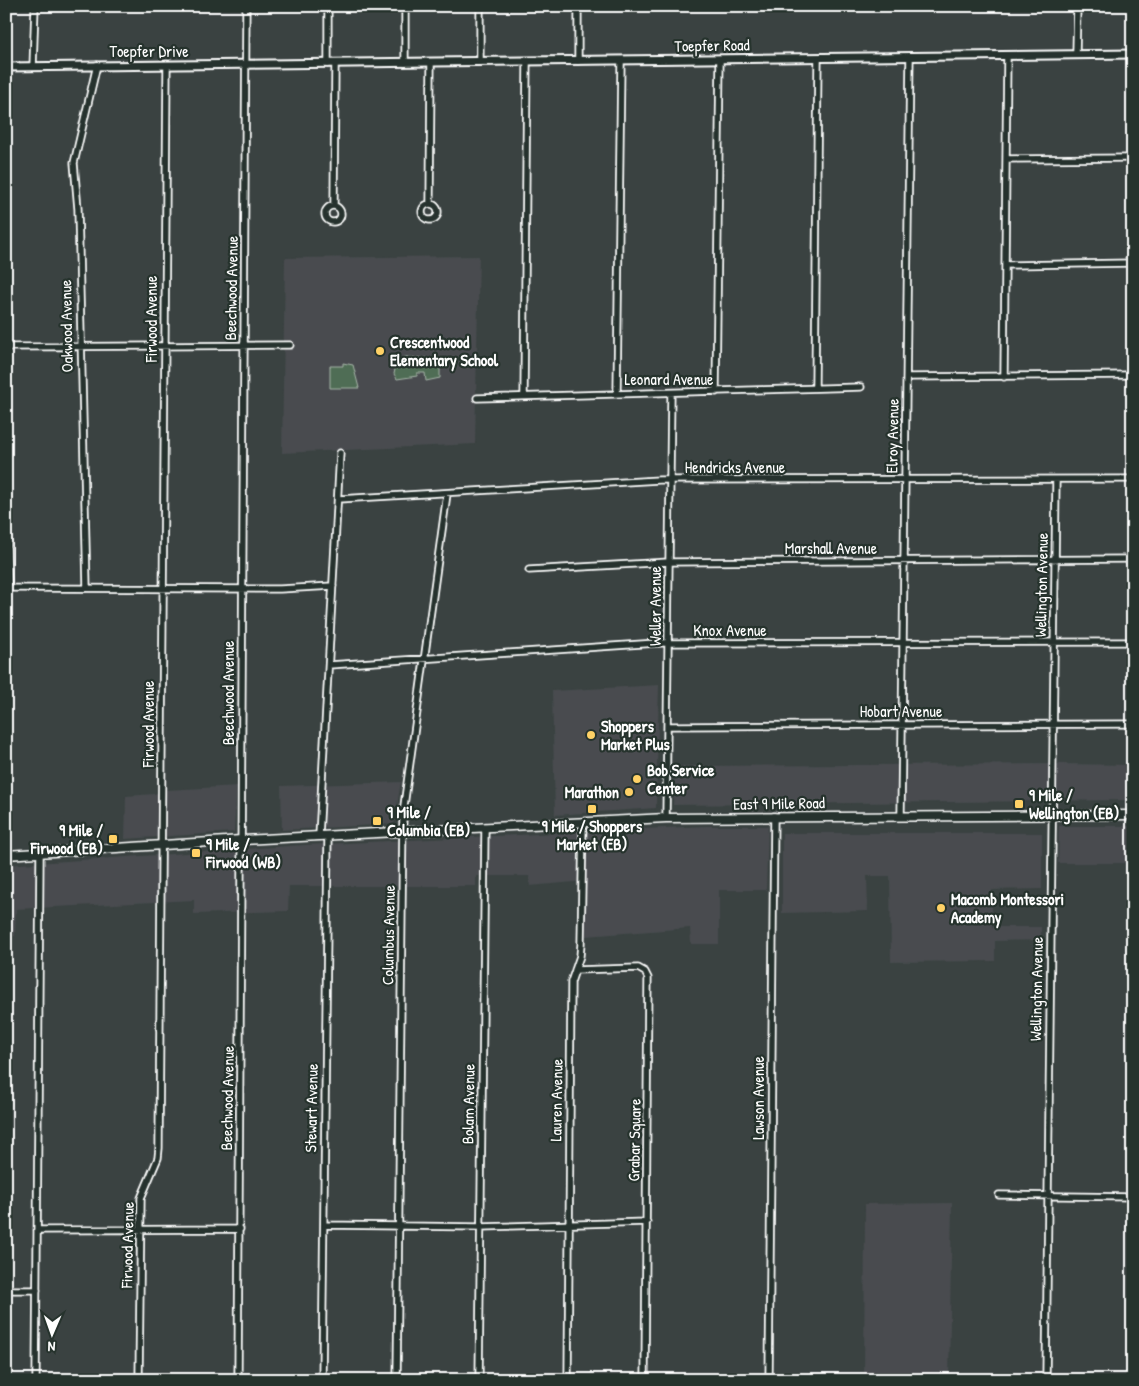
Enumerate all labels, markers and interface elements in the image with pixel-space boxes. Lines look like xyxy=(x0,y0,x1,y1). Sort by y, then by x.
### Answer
street label: Toepfer Road xyxy=(674,33,750,57)
street label: Toepfer Drive xyxy=(109,40,189,62)
street label: Beechwood Avenue xyxy=(219,235,243,340)
street label: Firwood Avenue xyxy=(140,275,162,363)
street label: Oakwood Avenue xyxy=(54,279,78,372)
place label: Crescentwood Elementary School xyxy=(390,331,499,372)
marker: Crescentwood Elementary School xyxy=(374,345,386,357)
street label: Leonard Avenue xyxy=(625,368,714,390)
street label: Elroy Avenue xyxy=(880,398,904,474)
street label: Hendricks Avenue xyxy=(685,456,786,478)
street label: Wellington Avenue xyxy=(1029,532,1053,637)
street label: Marshall Avenue xyxy=(785,537,878,559)
street label: Weller Avenue xyxy=(644,565,666,646)
street label: Knox Avenue xyxy=(693,619,767,641)
street label: Beechwood Avenue xyxy=(217,640,239,745)
street label: Firwood Avenue xyxy=(137,680,159,768)
street label: Hobart Avenue xyxy=(860,700,943,722)
place label: Shoppers Market Plus xyxy=(601,715,670,755)
marker: Shoppers Market Plus xyxy=(585,729,597,741)
place label: Bob Service Center xyxy=(647,759,715,799)
marker: Bob Service Center xyxy=(631,773,643,785)
place label: Marathon xyxy=(565,781,619,803)
place label: 9 Mile / Wellington (EB) xyxy=(1029,784,1119,825)
marker: Marathon xyxy=(623,786,635,798)
street label: East 9 Mile Road xyxy=(733,791,825,815)
marker: 9 Mile / Wellington (EB) xyxy=(1013,798,1025,810)
place label: 9 Mile / Columbia (EB) xyxy=(387,801,470,841)
marker: 9 Mile / Shoppers Market (EB) xyxy=(586,803,598,815)
marker: 9 Mile / Columbia (EB) xyxy=(371,815,383,827)
place label: 9 Mile / Shoppers Market (EB) xyxy=(542,815,643,855)
place label: 9 Mile / Firwood (EB) xyxy=(30,819,103,859)
marker: 9 Mile / Firwood (EB) xyxy=(107,833,119,845)
place label: 9 Mile / Firwood (WB) xyxy=(205,833,281,873)
marker: 9 Mile / Firwood (WB) xyxy=(190,847,202,859)
street label: Columbus Avenue xyxy=(376,884,400,985)
place label: Macomb Montessori Academy xyxy=(951,888,1064,929)
marker: Macomb Montessori Academy xyxy=(935,902,947,914)
street label: Wellington Avenue xyxy=(1024,936,1048,1041)
street label: Beechwood Avenue xyxy=(215,1045,239,1150)
street label: Lawson Avenue xyxy=(747,1056,769,1140)
street label: Lauren Avenue xyxy=(544,1058,568,1142)
street label: Stewart Avenue xyxy=(299,1063,323,1153)
street label: Bolam Avenue xyxy=(456,1063,480,1144)
street label: Grabar Square xyxy=(622,1098,646,1182)
street label: Firwood Avenue xyxy=(115,1201,139,1289)
north arrow xyxy=(28,1308,78,1358)
text: N xyxy=(47,1338,56,1357)

